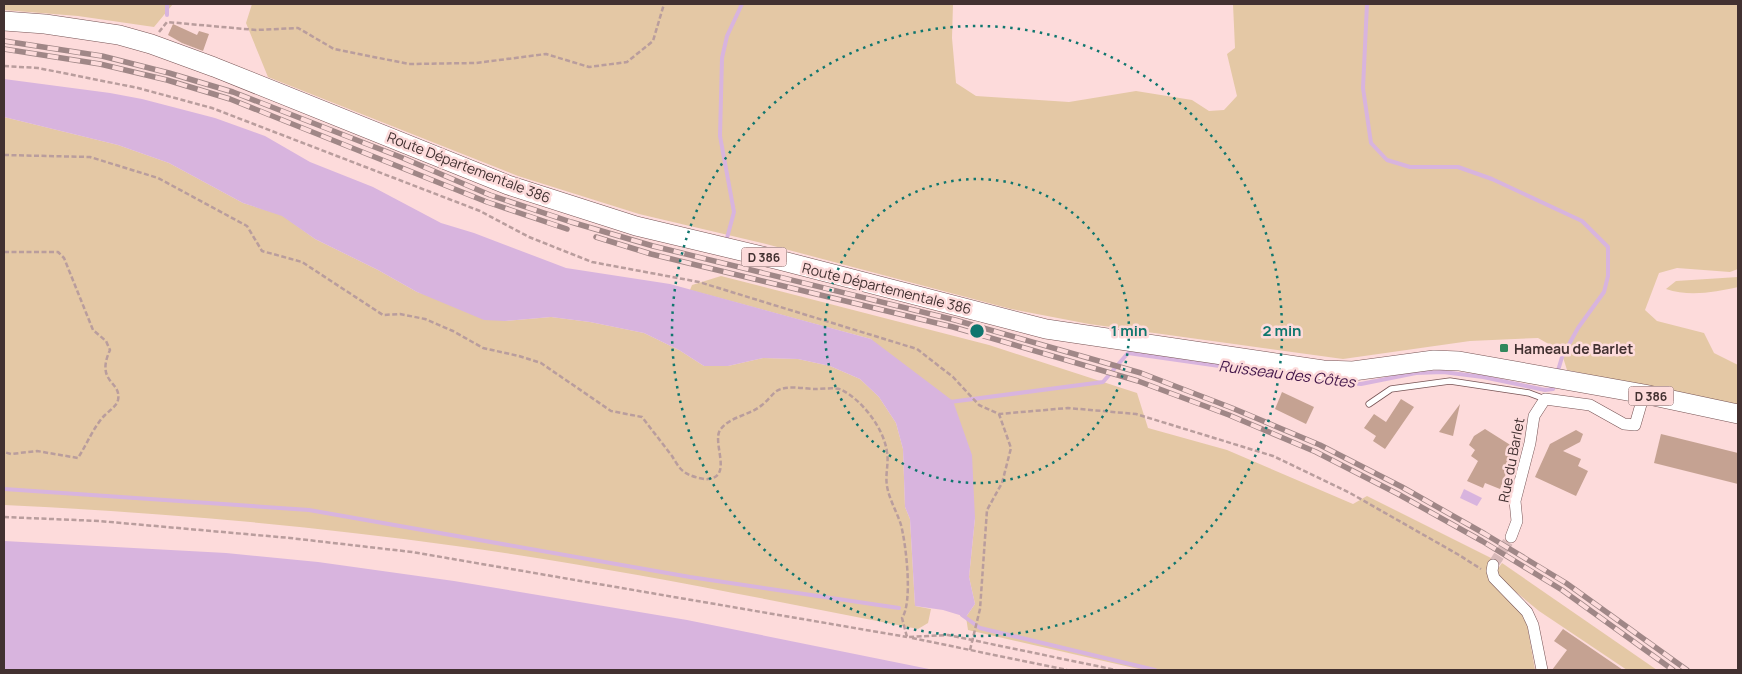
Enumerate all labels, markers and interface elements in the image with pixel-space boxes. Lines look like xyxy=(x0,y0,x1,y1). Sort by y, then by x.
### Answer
street label: Route Départementale 386 xyxy=(384,127,554,207)
road number: D 386 xyxy=(742,248,786,266)
street label: Route Départementale 386 xyxy=(800,258,974,318)
text: 1 min xyxy=(1111,320,1147,341)
text: 2 min xyxy=(1262,320,1302,341)
centre of rings xyxy=(968,322,986,340)
place label: Hameau de Barlet xyxy=(1514,339,1633,358)
marker: Hameau de Barlet xyxy=(1498,342,1510,354)
water label: Ruisseau des Côtes xyxy=(1218,355,1357,393)
road number: D 386 xyxy=(1628,386,1674,406)
street label: Rue du Barlet xyxy=(1493,416,1529,504)

